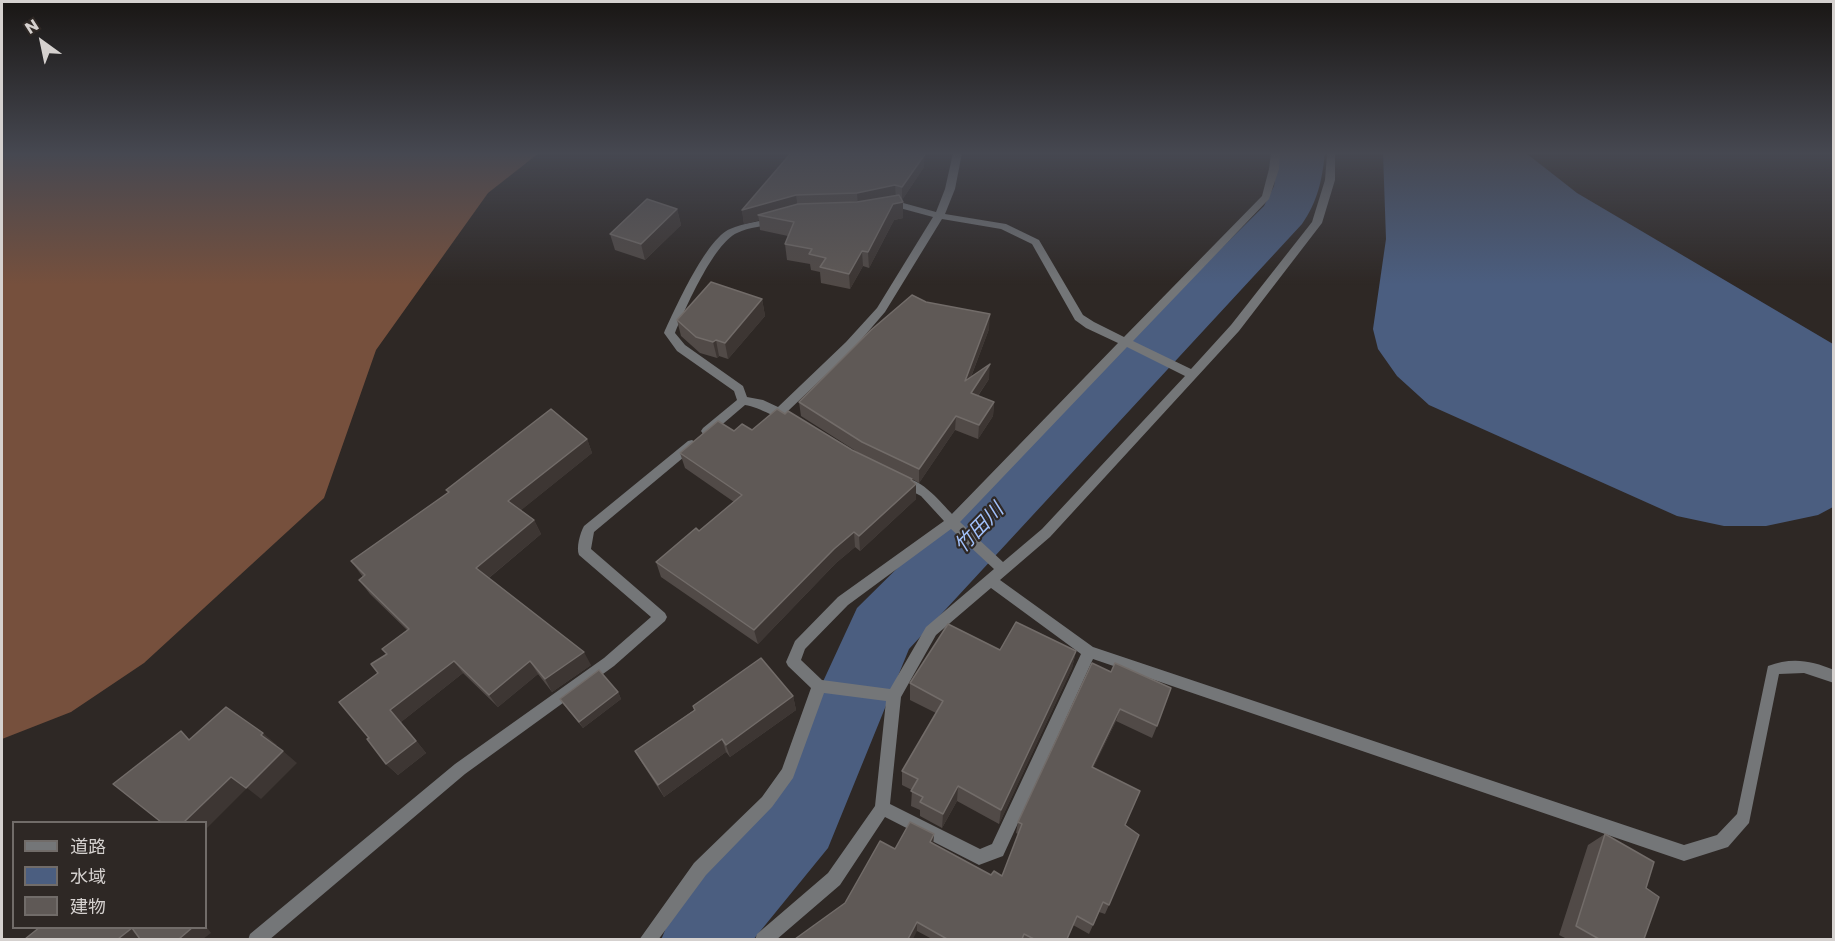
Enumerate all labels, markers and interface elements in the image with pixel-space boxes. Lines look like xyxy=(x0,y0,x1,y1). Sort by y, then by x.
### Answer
north arrow xyxy=(12,12,72,72)
text: N xyxy=(21,14,43,39)
water label: 竹田川 xyxy=(951,499,1009,559)
legend xyxy=(12,821,207,929)
text: 道路 xyxy=(70,834,106,859)
text: 水域 xyxy=(70,864,106,889)
text: 建物 xyxy=(70,894,106,919)

